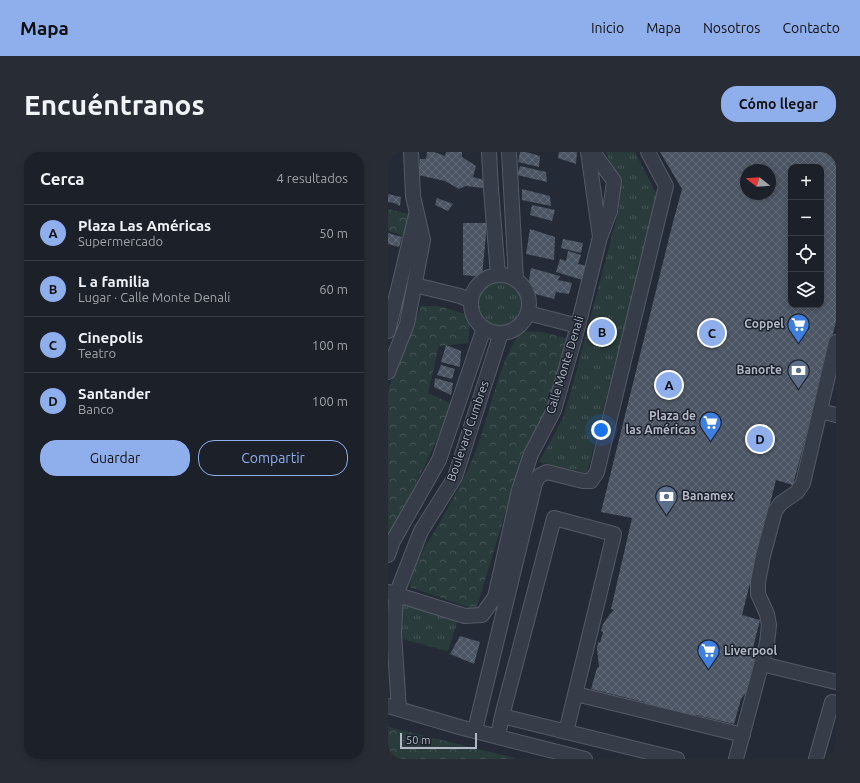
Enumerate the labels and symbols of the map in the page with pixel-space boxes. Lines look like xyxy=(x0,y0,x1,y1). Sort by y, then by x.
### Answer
north arrow xyxy=(740,164,776,200)
supermarket icon: Coppel xyxy=(786,311,812,344)
street label: Calle Monte Denali xyxy=(543,314,586,415)
pin: B xyxy=(589,317,615,347)
place label: Coppel xyxy=(744,317,784,330)
pin: C xyxy=(699,318,725,348)
bank icon: Banorte xyxy=(785,357,811,390)
place label: Banorte xyxy=(736,363,782,376)
pin: A xyxy=(656,370,682,400)
street label: Boulevard Cumbres xyxy=(444,379,491,483)
place label: Plaza de las Américas xyxy=(625,409,696,436)
supermarket icon: Plaza de las Américas xyxy=(698,410,724,443)
your location xyxy=(591,420,611,440)
pin: D xyxy=(747,424,773,454)
bank icon: Banamex xyxy=(654,483,680,516)
place label: Banamex xyxy=(682,489,734,502)
supermarket icon: Liverpool xyxy=(696,638,722,671)
place label: Liverpool xyxy=(724,644,778,657)
scale bar xyxy=(400,731,477,750)

